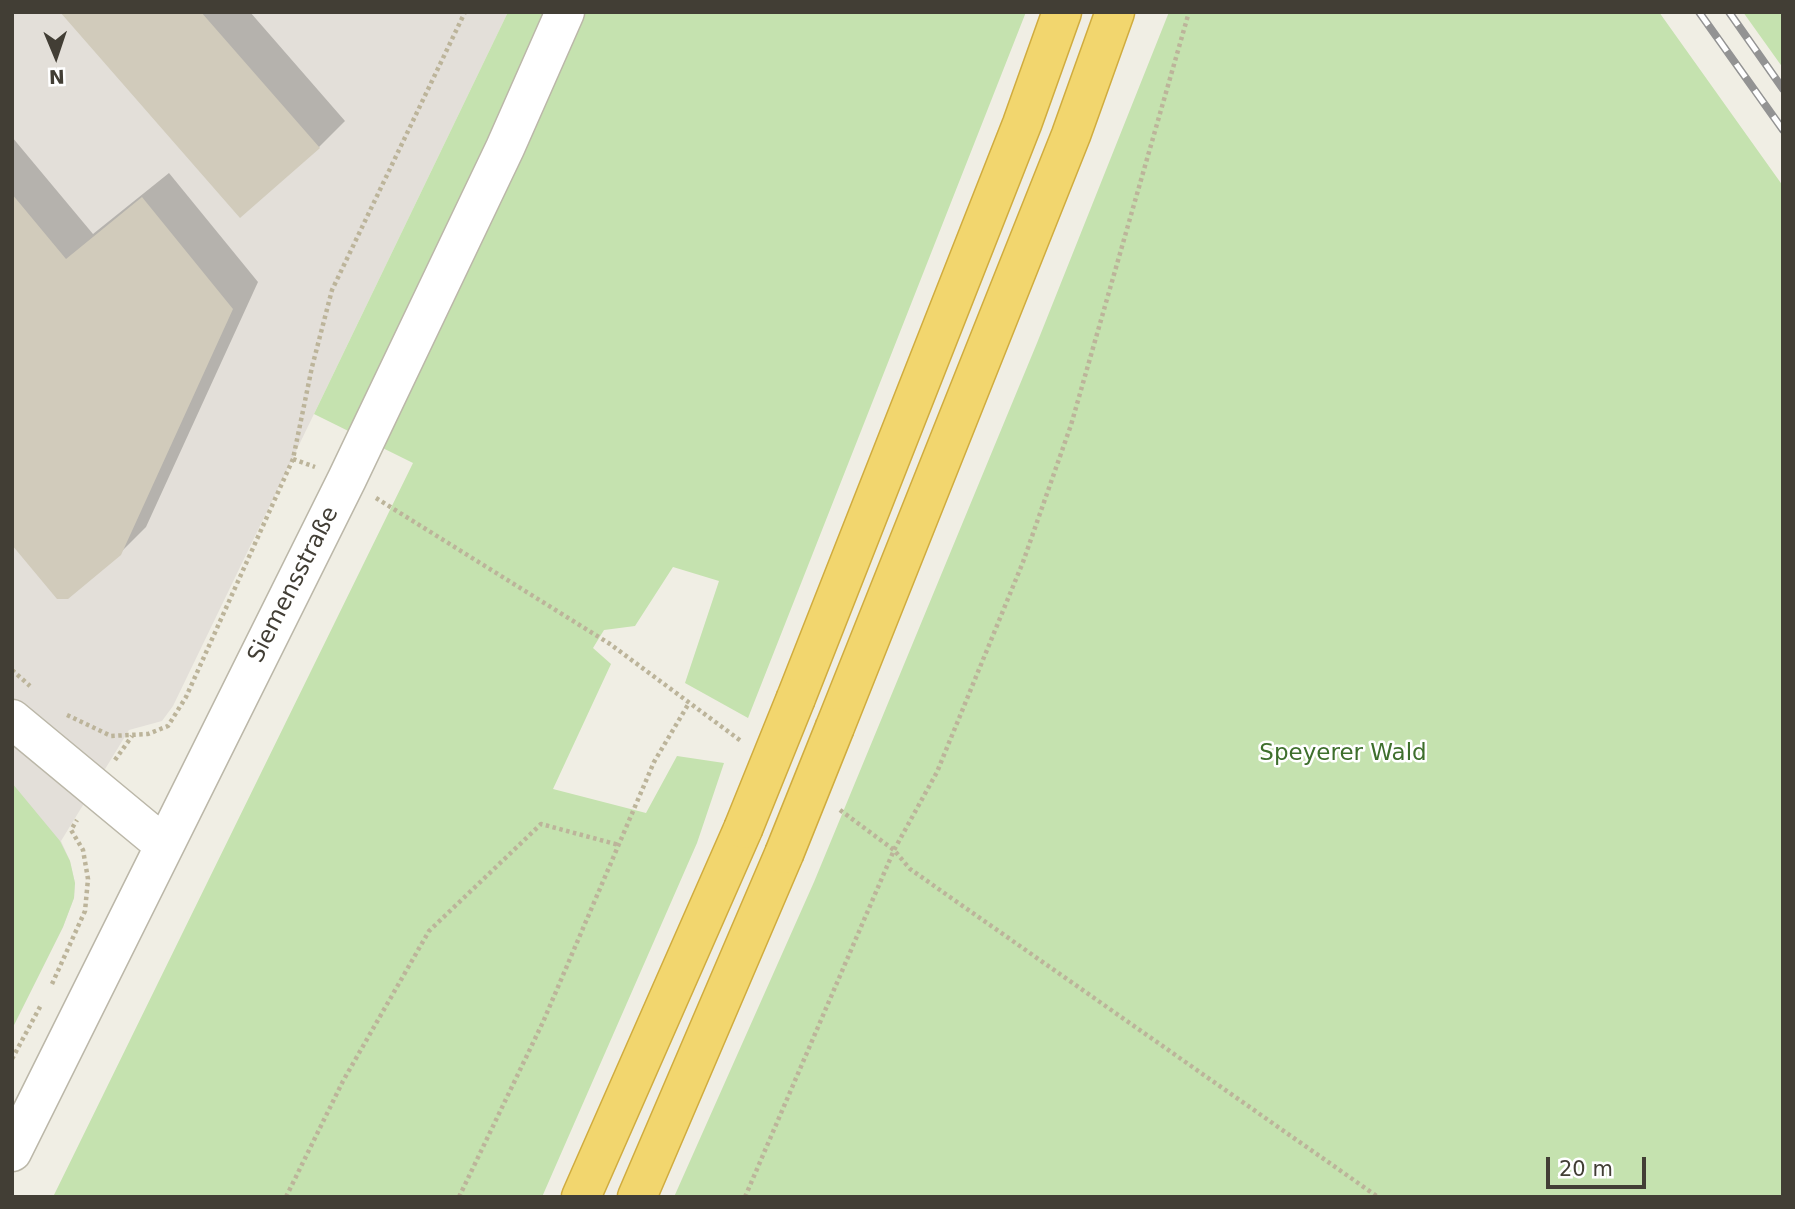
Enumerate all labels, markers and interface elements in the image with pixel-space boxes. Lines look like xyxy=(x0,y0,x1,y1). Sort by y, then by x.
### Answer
north arrow xyxy=(21,21,91,91)
text: N xyxy=(48,66,65,88)
street label: Siemensstraße xyxy=(243,502,345,668)
park label: Speyerer Wald xyxy=(1259,740,1427,768)
scale bar xyxy=(1550,1142,1650,1186)
text: 20 m xyxy=(1559,1157,1613,1181)

